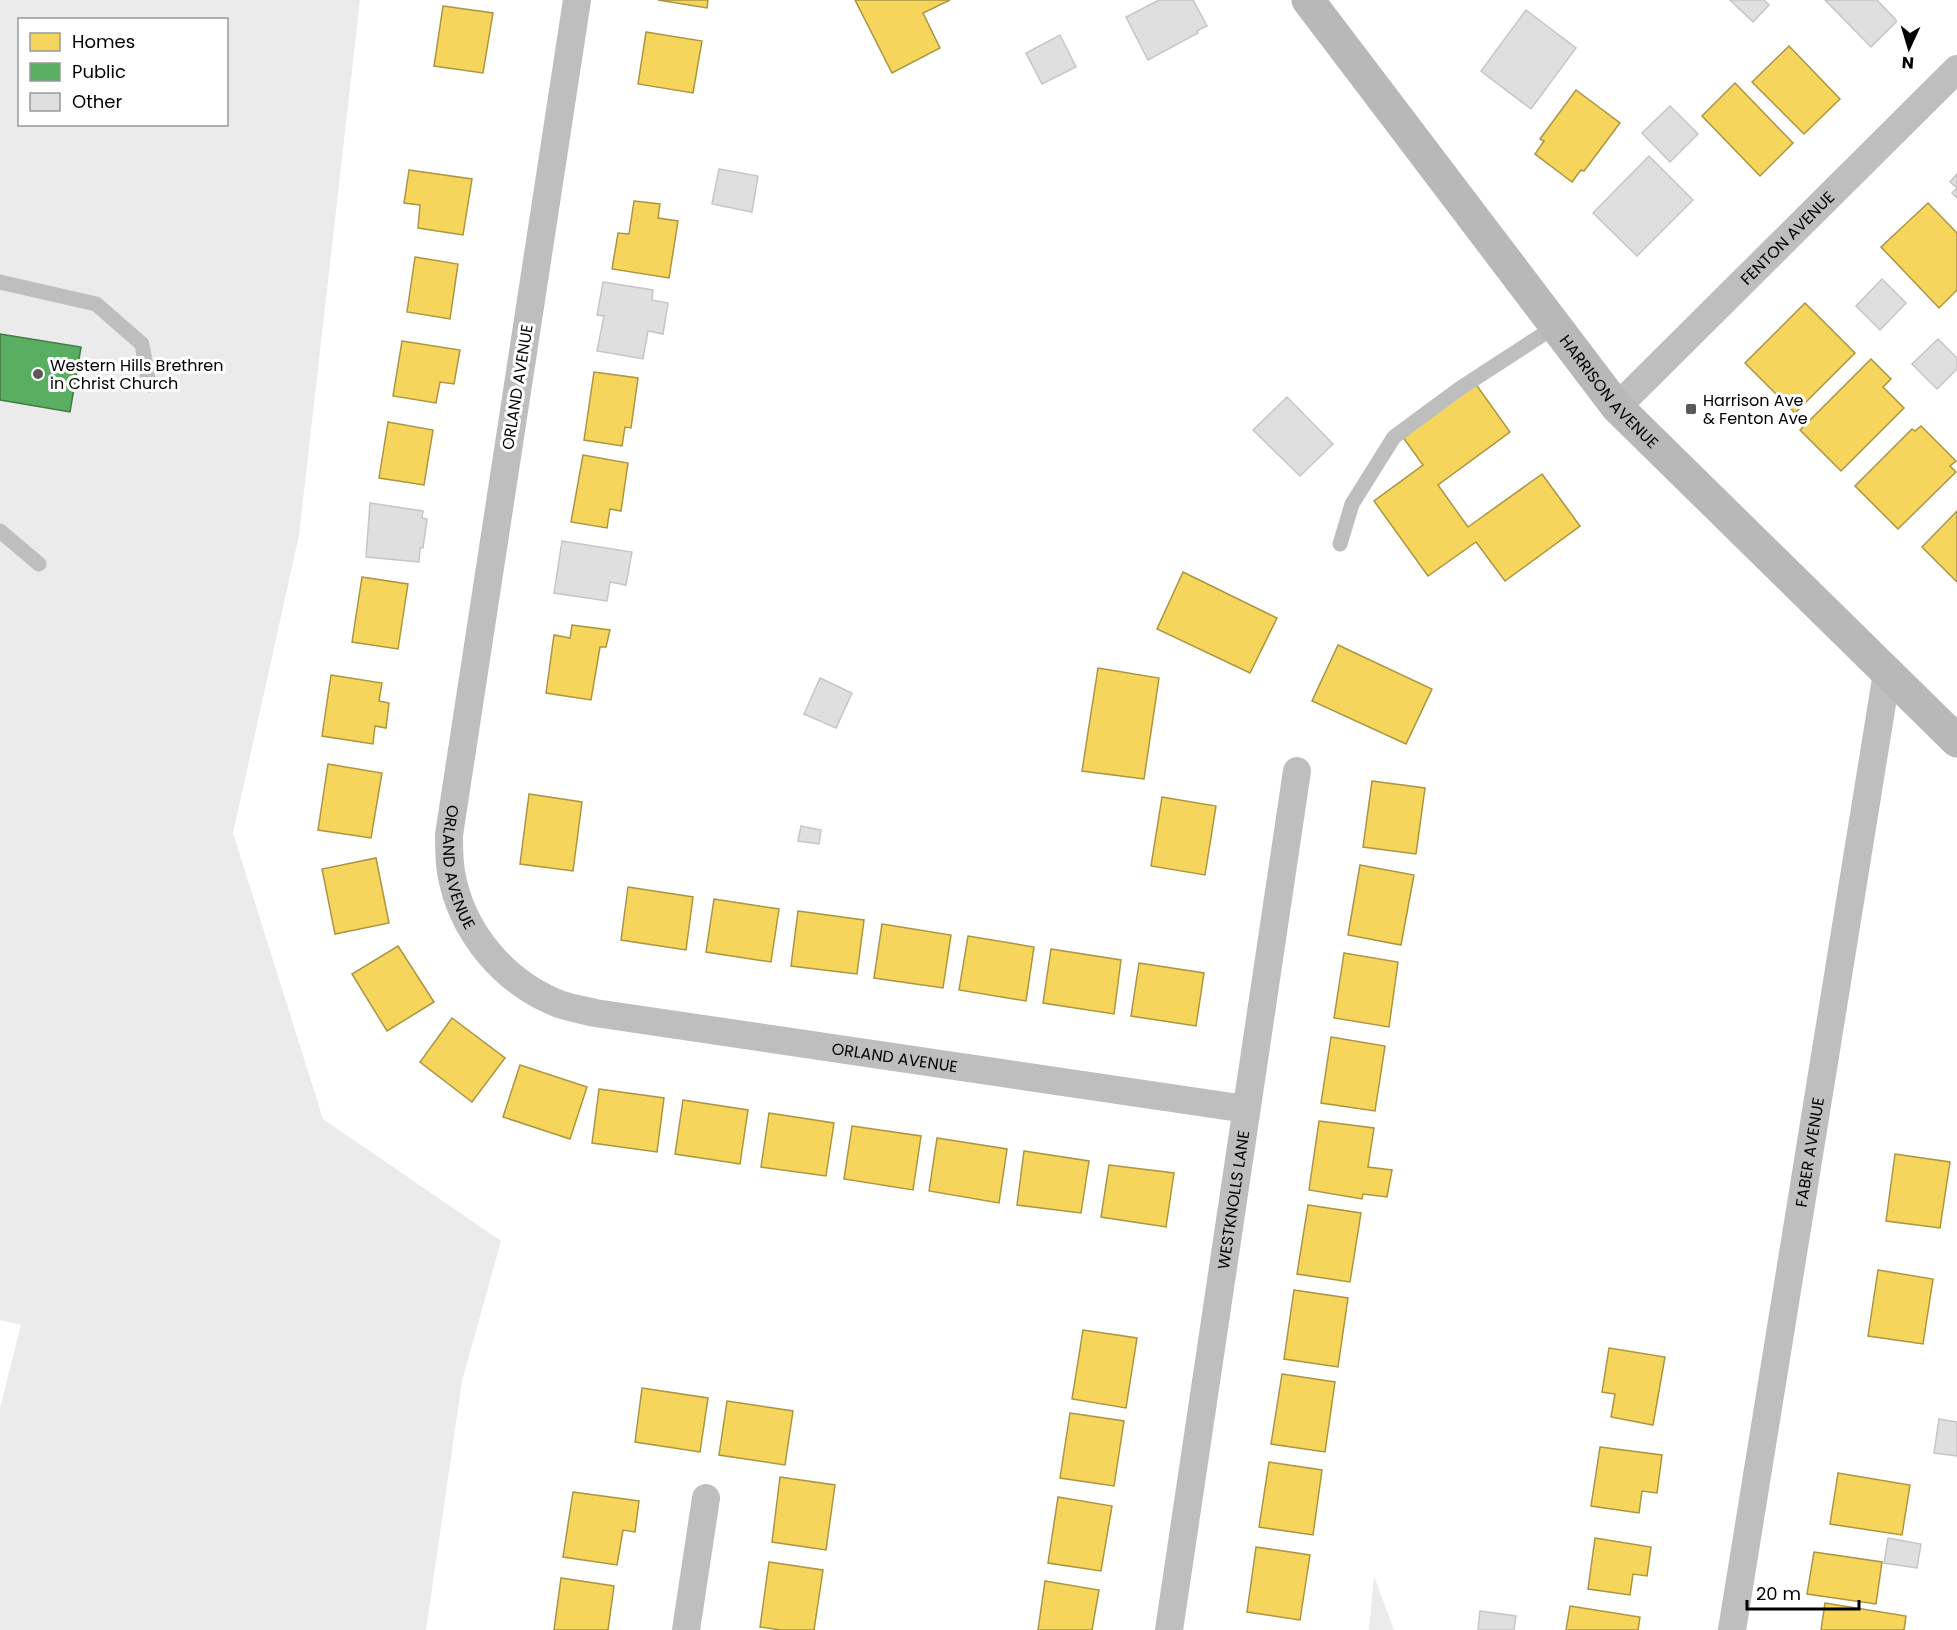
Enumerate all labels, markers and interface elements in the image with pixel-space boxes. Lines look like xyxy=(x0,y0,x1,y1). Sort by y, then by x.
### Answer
legend xyxy=(18,18,228,126)
north arrow xyxy=(1879,18,1939,78)
text: Homes xyxy=(72,29,135,54)
text: N xyxy=(1901,51,1915,74)
text: Public xyxy=(72,59,126,84)
text: Other xyxy=(72,89,122,114)
street label: FENTON AVENUE xyxy=(1735,186,1840,290)
street label: ORLAND AVENUE xyxy=(496,323,539,452)
street label: HARRISON AVENUE xyxy=(1554,330,1664,454)
place label: Western Hills Brethren in Christ Church xyxy=(50,354,224,395)
marker: Western Hills Brethren in Christ Church xyxy=(31,367,45,381)
place label: Harrison Ave & Fenton Ave xyxy=(1703,389,1808,430)
marker: Harrison Ave & Fenton Ave xyxy=(1684,402,1698,416)
street label: ORLAND AVENUE xyxy=(437,803,481,934)
street label: ORLAND AVENUE xyxy=(830,1037,959,1078)
street label: FABER AVENUE xyxy=(1790,1096,1830,1209)
street label: WESTKNOLLS LANE xyxy=(1212,1129,1255,1271)
scale bar xyxy=(1747,1573,1860,1611)
text: 20 m xyxy=(1756,1581,1801,1606)

